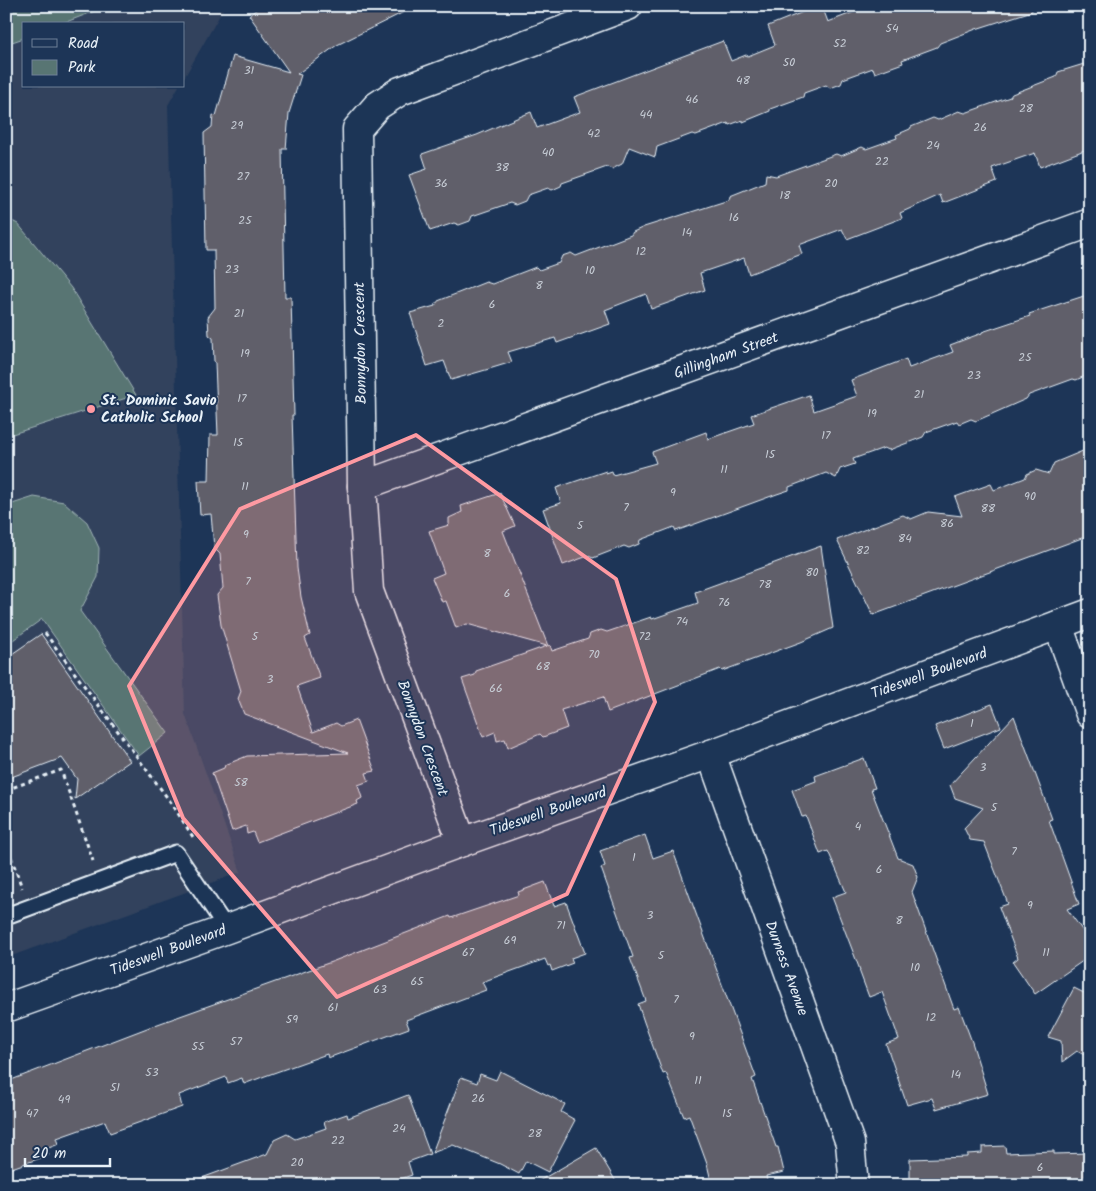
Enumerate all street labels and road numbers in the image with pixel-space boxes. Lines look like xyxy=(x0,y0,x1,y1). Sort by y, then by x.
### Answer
street label: Bonnydon Crescent xyxy=(348,282,374,404)
street label: Gillingham Street xyxy=(671,326,782,386)
street label: Tideswell Boulevard xyxy=(868,642,991,706)
street label: Bonnydon Crescent xyxy=(390,677,454,800)
street label: Tideswell Boulevard xyxy=(487,781,611,843)
street label: Durness Avenue xyxy=(758,917,814,1019)
street label: Tideswell Boulevard xyxy=(107,919,230,983)

